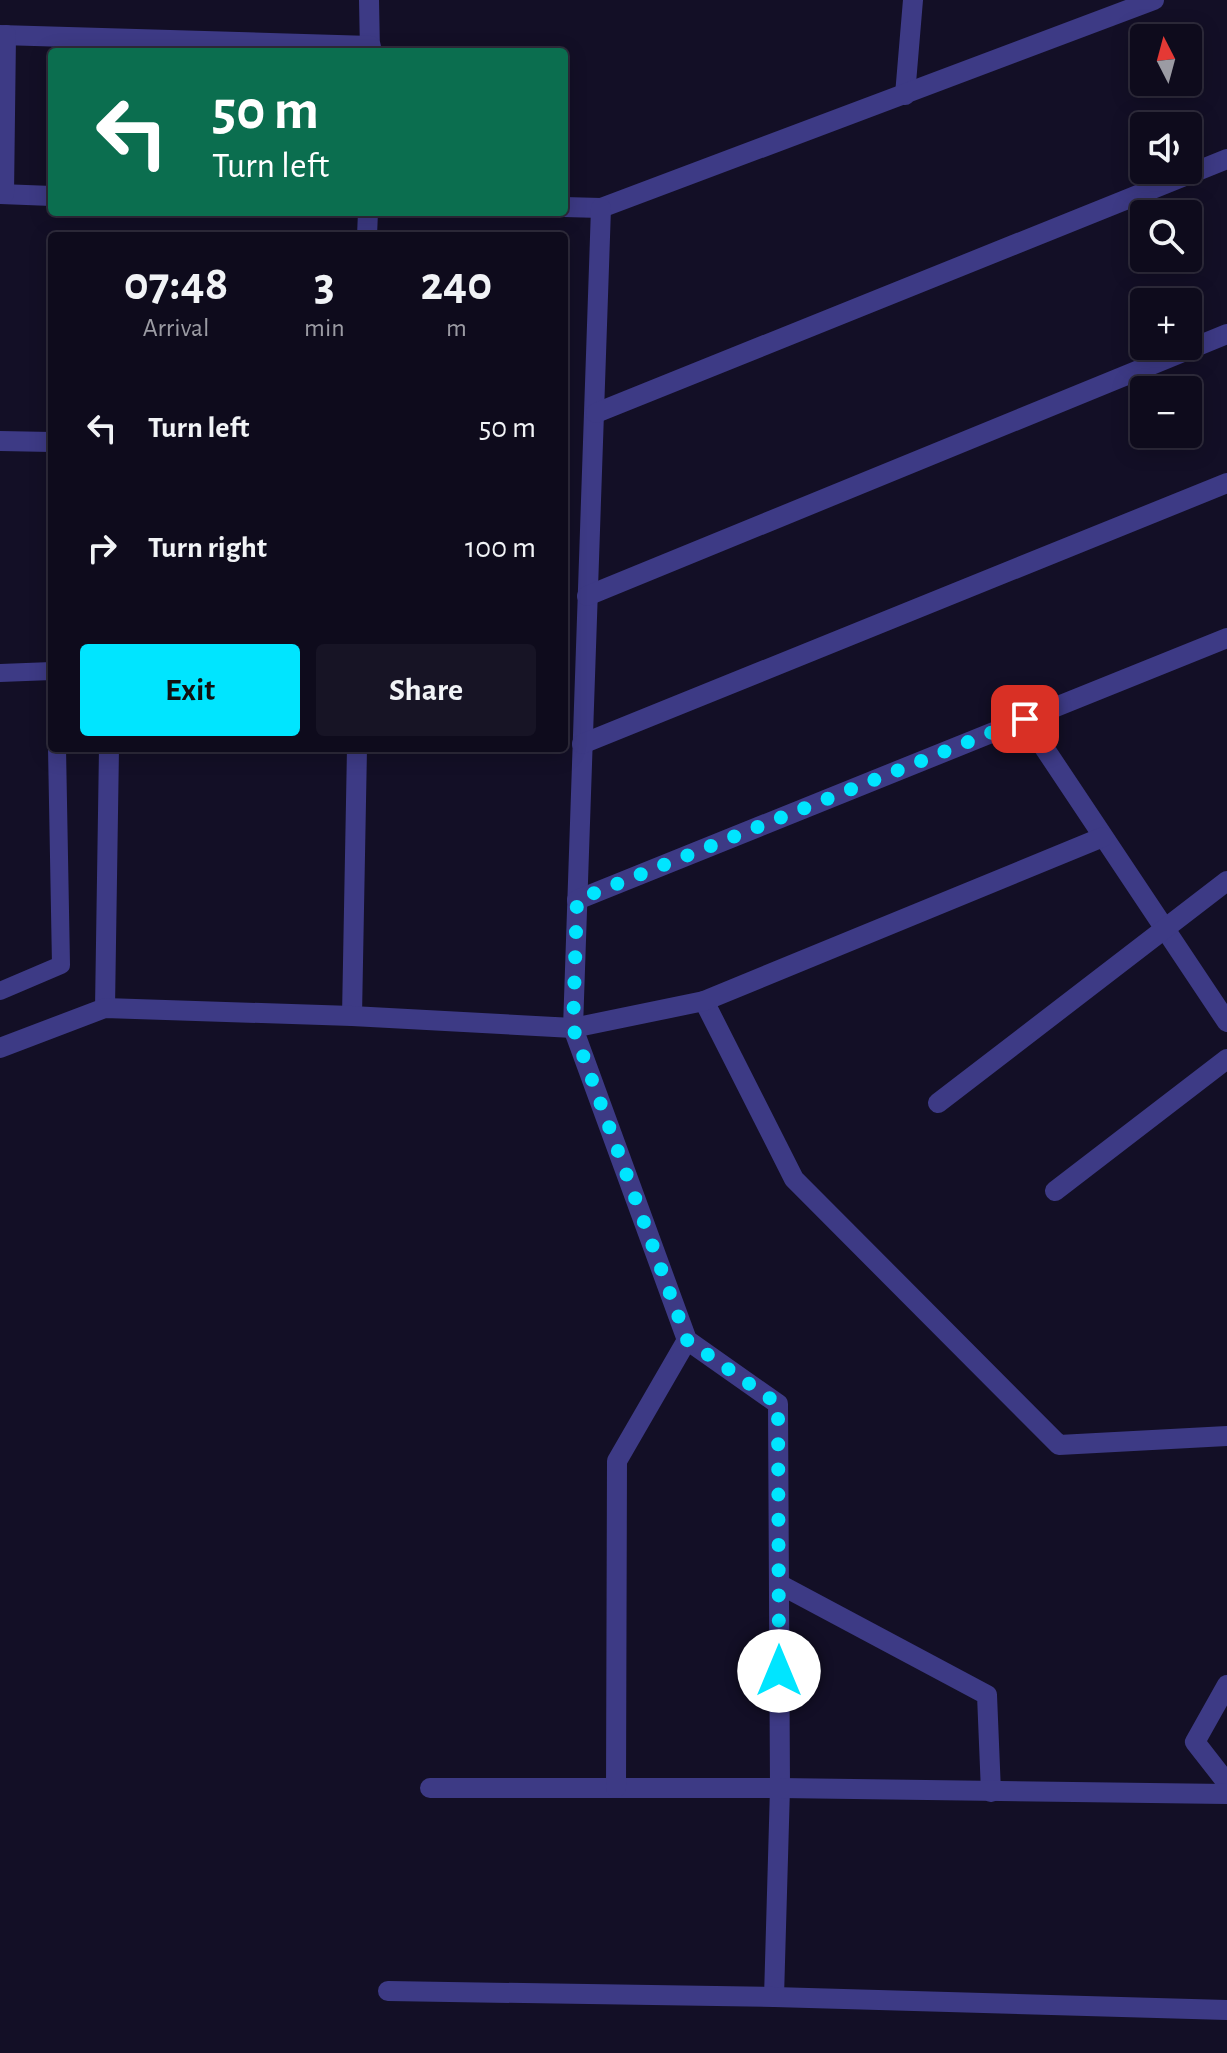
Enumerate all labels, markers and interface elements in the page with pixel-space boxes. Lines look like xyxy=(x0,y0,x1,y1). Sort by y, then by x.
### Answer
north arrow xyxy=(1130,24,1202,96)
map controls xyxy=(1130,24,1202,448)
icon: left xyxy=(80,80,184,184)
text: 50 m xyxy=(212,83,319,139)
button: sound xyxy=(1130,112,1202,184)
text: Turn left xyxy=(212,148,329,184)
button: search xyxy=(1130,200,1202,272)
text: 07:48 xyxy=(124,261,228,309)
text: 3 xyxy=(314,261,335,309)
text: 240 xyxy=(420,261,492,309)
button: + xyxy=(1130,288,1202,360)
text: Arrival xyxy=(143,315,209,341)
text: min xyxy=(304,315,345,341)
text: m xyxy=(446,315,467,341)
button: − xyxy=(1130,376,1202,448)
icon: left xyxy=(80,406,124,450)
text: Turn left xyxy=(148,413,249,443)
text: 50 m xyxy=(479,413,536,443)
icon: right xyxy=(80,526,124,570)
text: Turn right xyxy=(148,533,267,563)
text: 100 m xyxy=(465,533,536,563)
button: Exit xyxy=(80,644,300,736)
button: Share xyxy=(316,644,536,736)
pin xyxy=(991,685,1059,753)
icon: arrive xyxy=(1003,697,1047,741)
position arrow xyxy=(737,1629,821,1713)

